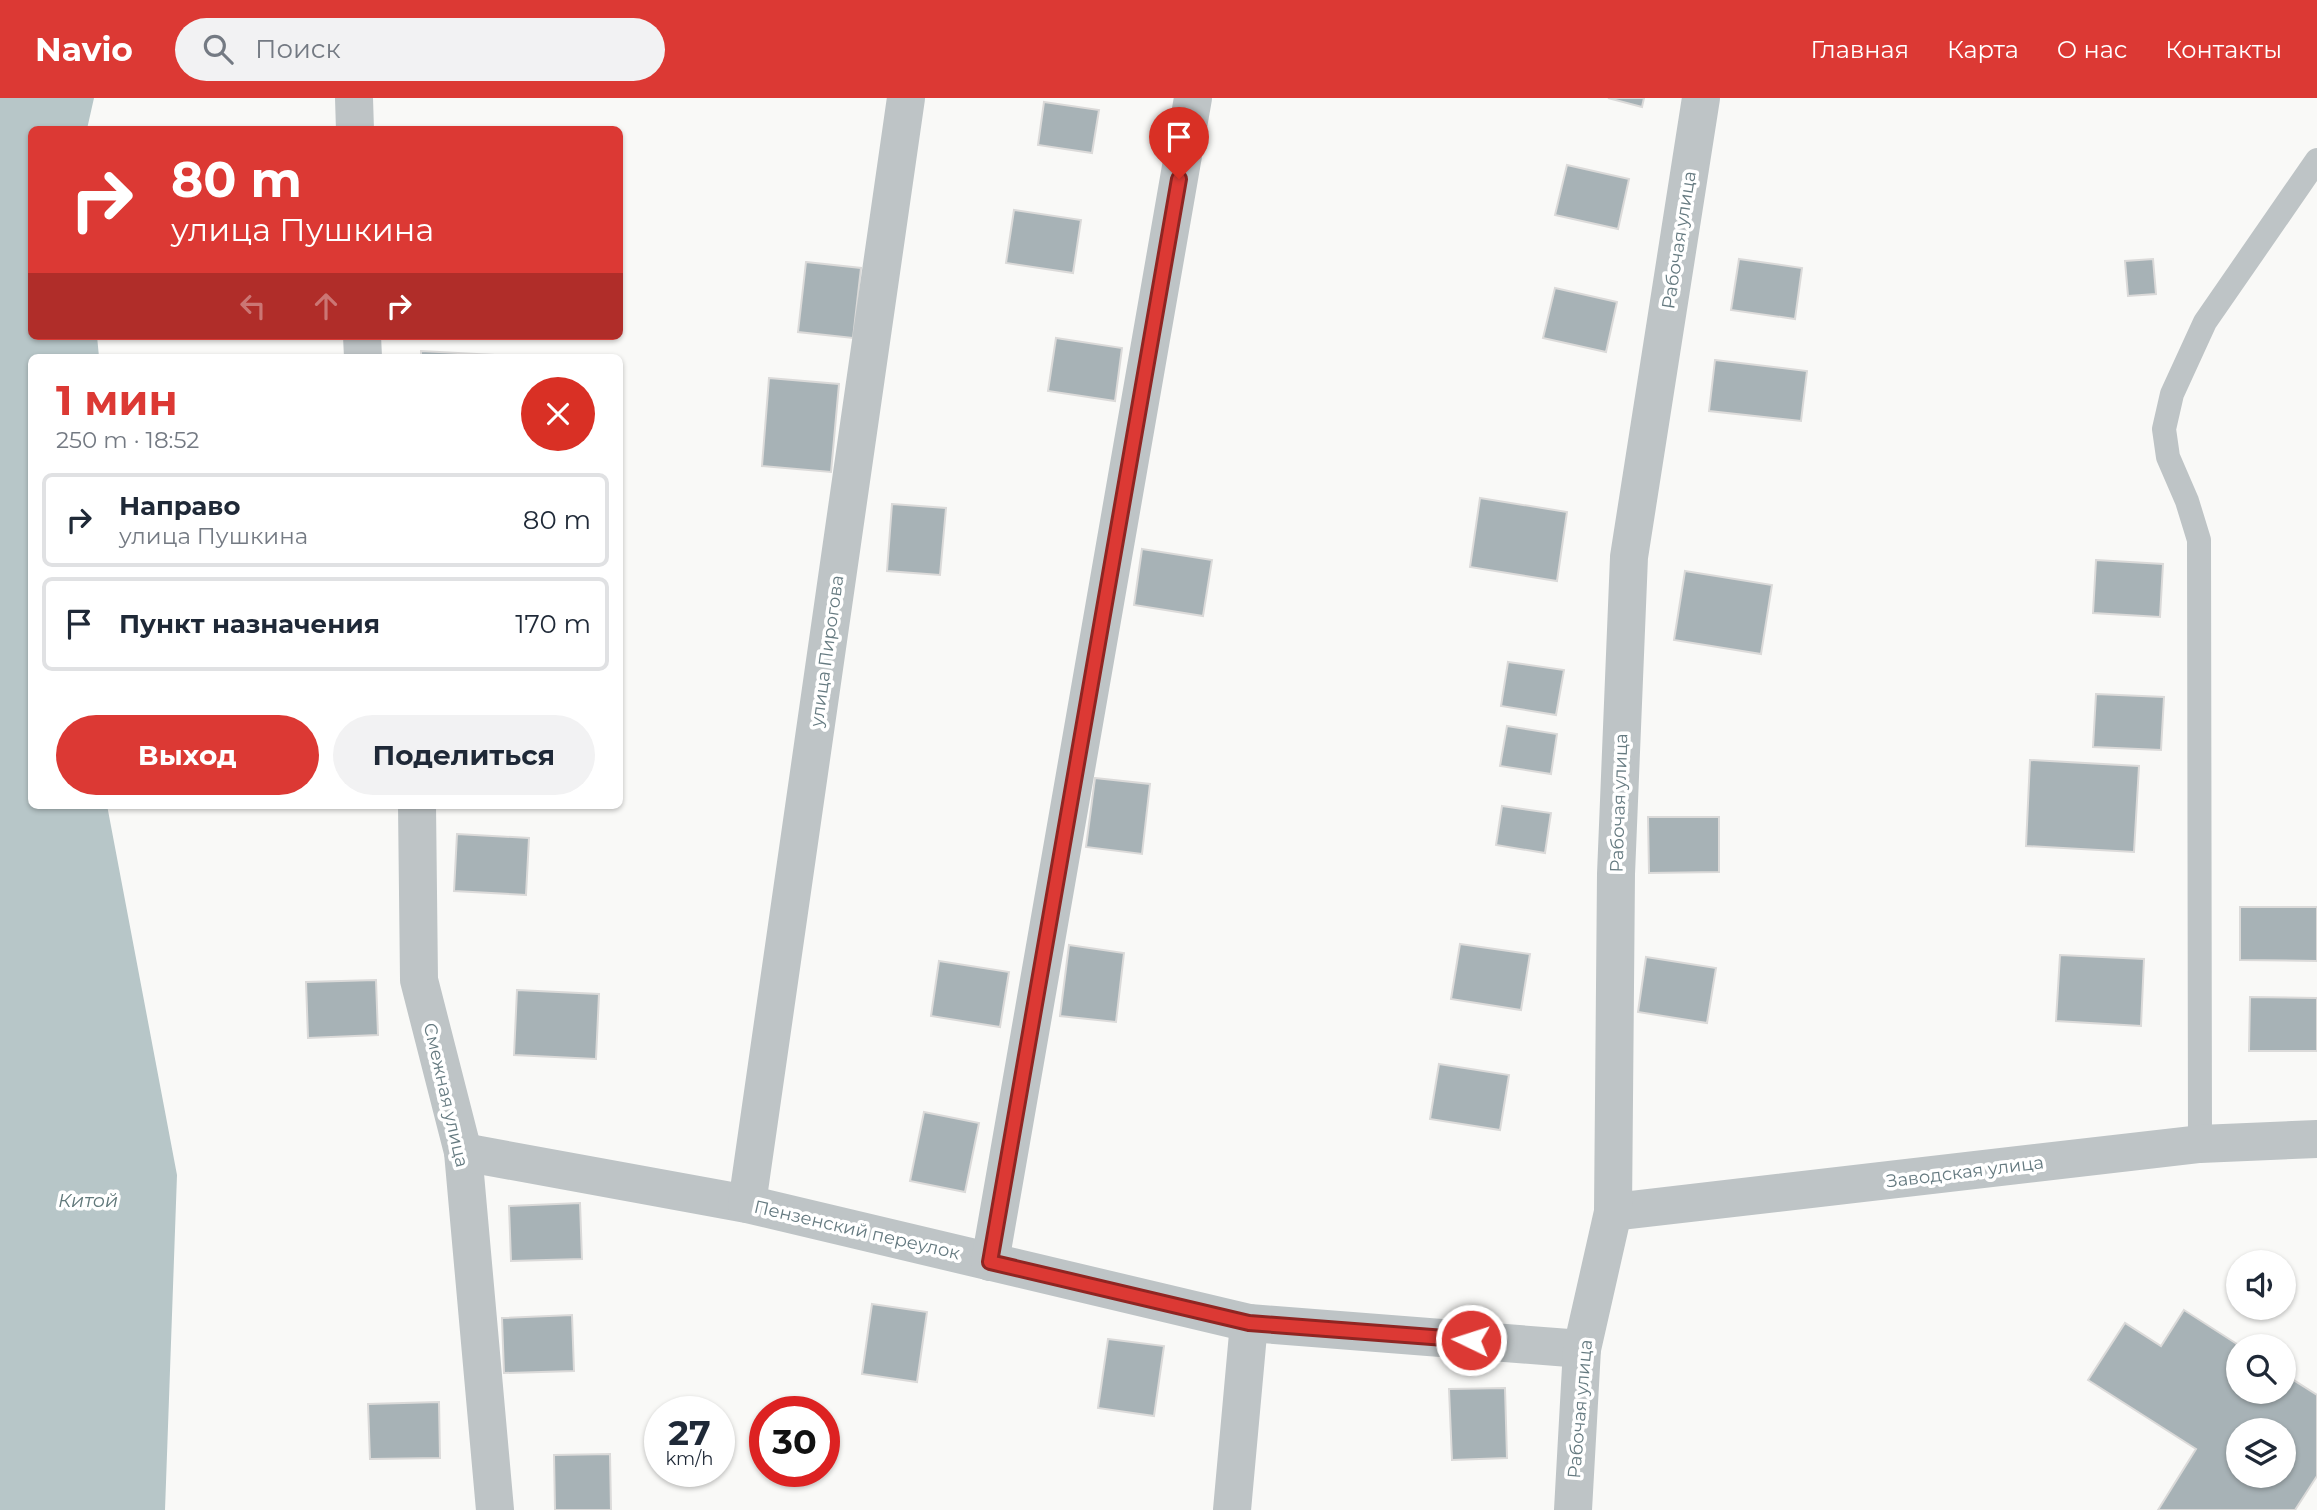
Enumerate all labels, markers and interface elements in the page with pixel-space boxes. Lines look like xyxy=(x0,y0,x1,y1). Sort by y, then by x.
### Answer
search box xyxy=(175,18,665,81)
text: Navio xyxy=(35,29,133,69)
icon: search xyxy=(199,30,237,68)
text: Поиск xyxy=(255,33,341,65)
text: Главная xyxy=(1811,35,1909,64)
text: Карта xyxy=(1947,35,2019,64)
text: О нас xyxy=(2057,35,2127,64)
text: Контакты xyxy=(2165,35,2282,64)
pin xyxy=(1149,107,1209,179)
icon: arrive xyxy=(1160,118,1198,156)
text: 80 m xyxy=(171,150,302,209)
icon: right xyxy=(56,154,147,245)
street label: Рабочая улица xyxy=(1657,169,1701,311)
text: улица Пушкина xyxy=(171,210,434,249)
icon: left xyxy=(234,287,272,325)
icon: ahead xyxy=(307,287,345,325)
icon: right xyxy=(380,287,418,325)
text: 1 мин xyxy=(56,374,178,426)
button: close xyxy=(521,377,595,451)
text: 250 m · 18:52 xyxy=(56,426,199,454)
text: Направо xyxy=(119,490,240,522)
icon: right xyxy=(60,501,98,539)
text: 80 m xyxy=(523,504,591,536)
text: улица Пушкина xyxy=(119,522,308,550)
street label: улица Пирогова xyxy=(805,574,849,729)
icon: arrive xyxy=(60,605,98,643)
text: Пункт назначения xyxy=(119,608,380,640)
text: 170 m xyxy=(515,608,591,640)
button: Выход xyxy=(56,715,319,795)
button: Поделиться xyxy=(333,715,595,795)
street label: Рабочая улица xyxy=(1606,733,1632,873)
street label: Смежная улица xyxy=(419,1021,473,1169)
street label: Заводская улица xyxy=(1885,1151,2045,1193)
water label: Китой xyxy=(58,1189,118,1212)
street label: Пензенский переулок xyxy=(752,1196,963,1265)
map controls xyxy=(2226,1250,2296,1488)
button: sound xyxy=(2226,1250,2296,1320)
position arrow xyxy=(1434,1303,1508,1377)
button: search xyxy=(2226,1334,2296,1404)
street label: Рабочая улица xyxy=(1563,1339,1597,1479)
speed limit sign: 30 xyxy=(749,1396,840,1487)
text: 27 xyxy=(668,1411,711,1454)
button: layers xyxy=(2226,1418,2296,1488)
text: km/h xyxy=(665,1448,714,1470)

